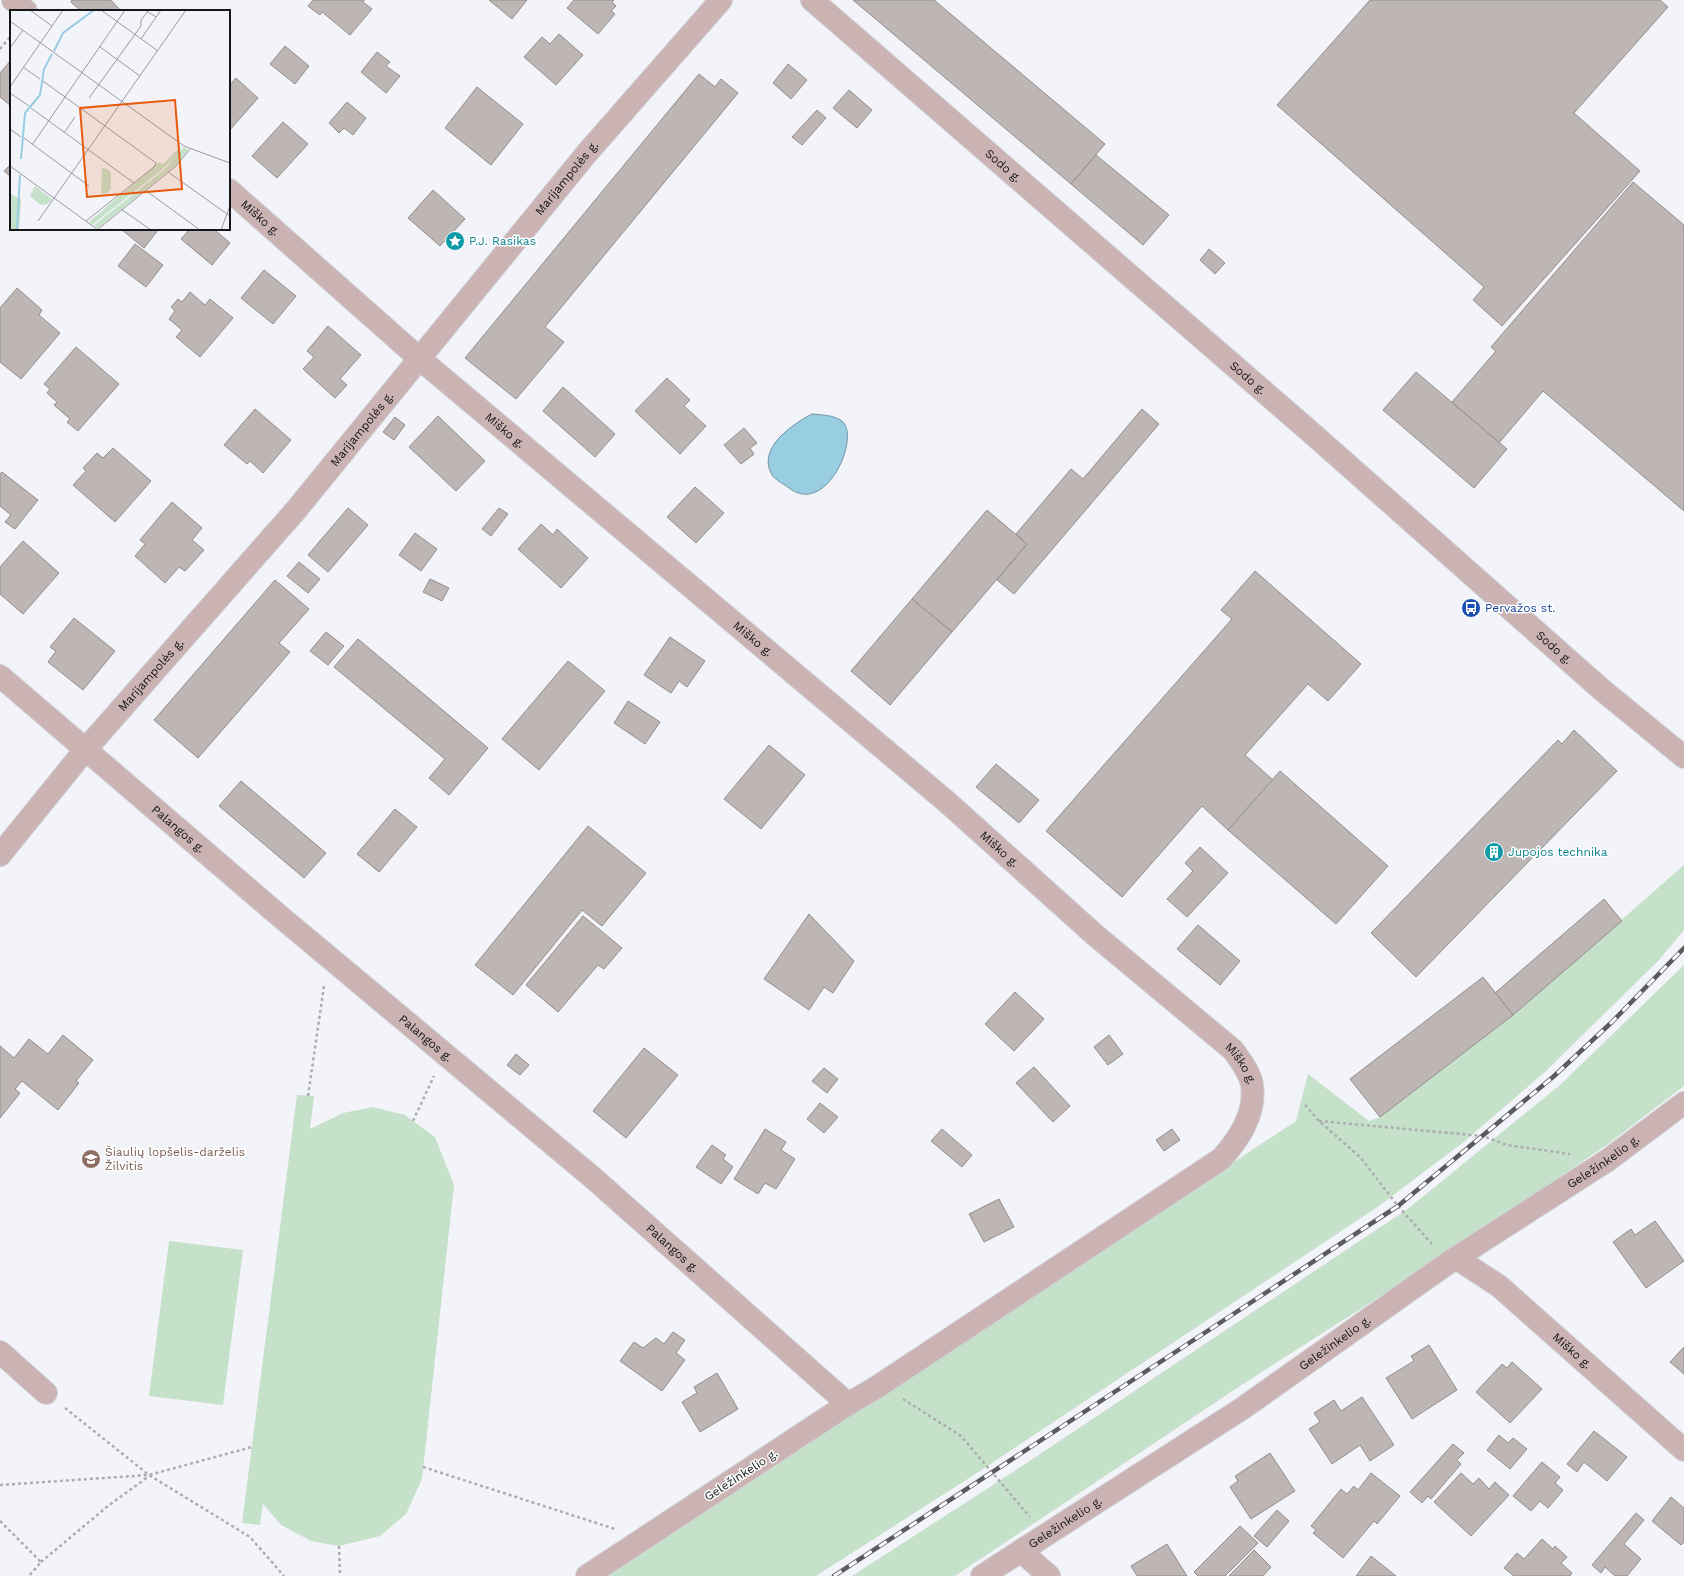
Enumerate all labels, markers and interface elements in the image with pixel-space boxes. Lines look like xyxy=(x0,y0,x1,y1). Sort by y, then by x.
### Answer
inset map xyxy=(10,10,230,230)
street label: Marijampolės g. xyxy=(532,138,601,218)
street label: Sodo g. xyxy=(982,146,1024,185)
street label: Miško g. xyxy=(238,197,283,239)
place icon: P.J. Rasikas xyxy=(444,230,466,252)
place label: P.J. Rasikas xyxy=(469,234,536,248)
street label: Sodo g. xyxy=(1227,358,1269,397)
street label: Marijampolės g. xyxy=(327,389,396,469)
street label: Miško g. xyxy=(482,410,528,451)
bus stop icon: Pervažos st. xyxy=(1460,597,1482,619)
place label: Pervažos st. xyxy=(1485,601,1555,615)
street label: Miško g. xyxy=(730,618,776,659)
street label: Sodo g. xyxy=(1533,628,1575,667)
street label: Marijampolės g. xyxy=(115,636,187,714)
street label: Palangos g. xyxy=(149,802,208,856)
street label: Miško g. xyxy=(977,828,1022,870)
building icon: Jupojos technika xyxy=(1483,841,1505,863)
place label: Jupojos technika xyxy=(1508,845,1608,859)
street label: Palangos g. xyxy=(396,1012,455,1065)
street label: Miško g. xyxy=(1223,1040,1259,1086)
street label: Geležinkelio g. xyxy=(1565,1132,1642,1191)
place label: Šiaulių lopšelis-darželis Žilvitis xyxy=(105,1145,245,1173)
school or university icon: Šiaulių lopšelis-darželis Žilvitis xyxy=(80,1148,102,1170)
street label: Palangos g. xyxy=(643,1221,702,1275)
street label: Geležinkelio g. xyxy=(1296,1313,1374,1373)
street label: Miško g. xyxy=(1550,1330,1594,1372)
street label: Geležinkelio g. xyxy=(702,1446,780,1504)
street label: Geležinkelio g. xyxy=(1026,1494,1105,1551)

